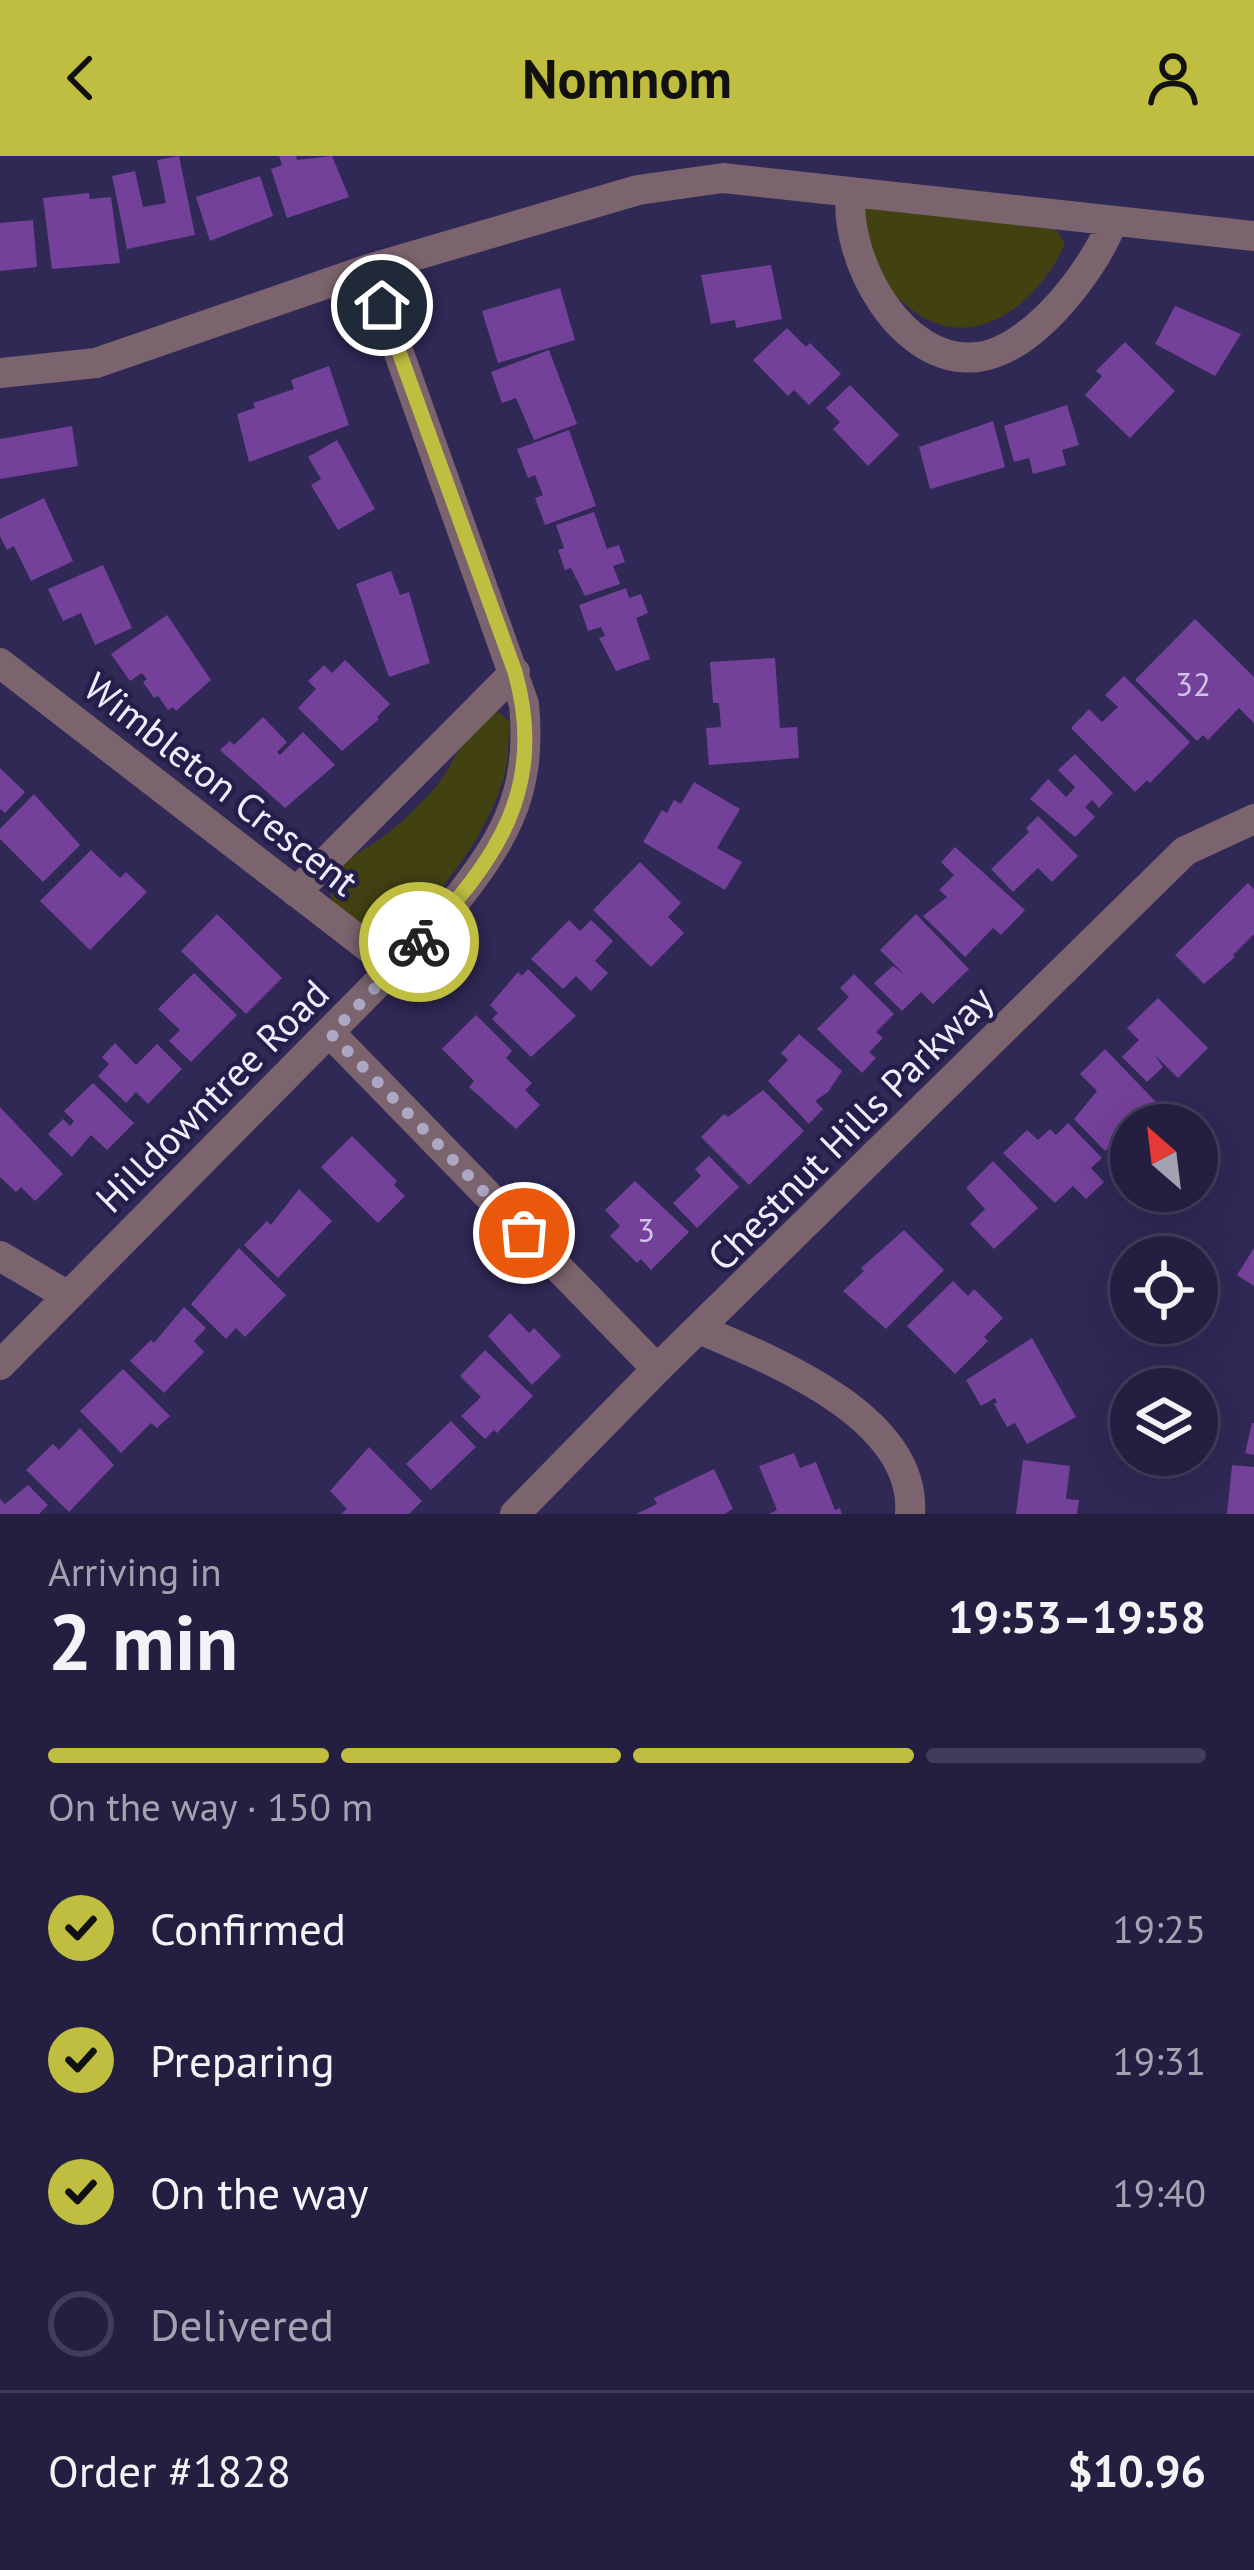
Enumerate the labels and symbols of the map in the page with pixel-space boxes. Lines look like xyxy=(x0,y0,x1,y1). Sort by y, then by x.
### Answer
pin xyxy=(331,254,433,356)
street label: Wimbleton Crescent xyxy=(74,661,369,907)
house number: 32 xyxy=(1175,662,1211,705)
courier xyxy=(359,882,479,1002)
street label: Hilldowntree Road xyxy=(84,968,339,1223)
street label: Chestnut Hills Parkway xyxy=(696,974,1003,1281)
north arrow xyxy=(1110,1104,1218,1212)
pin xyxy=(473,1182,575,1284)
house number: 3 xyxy=(637,1208,655,1251)

